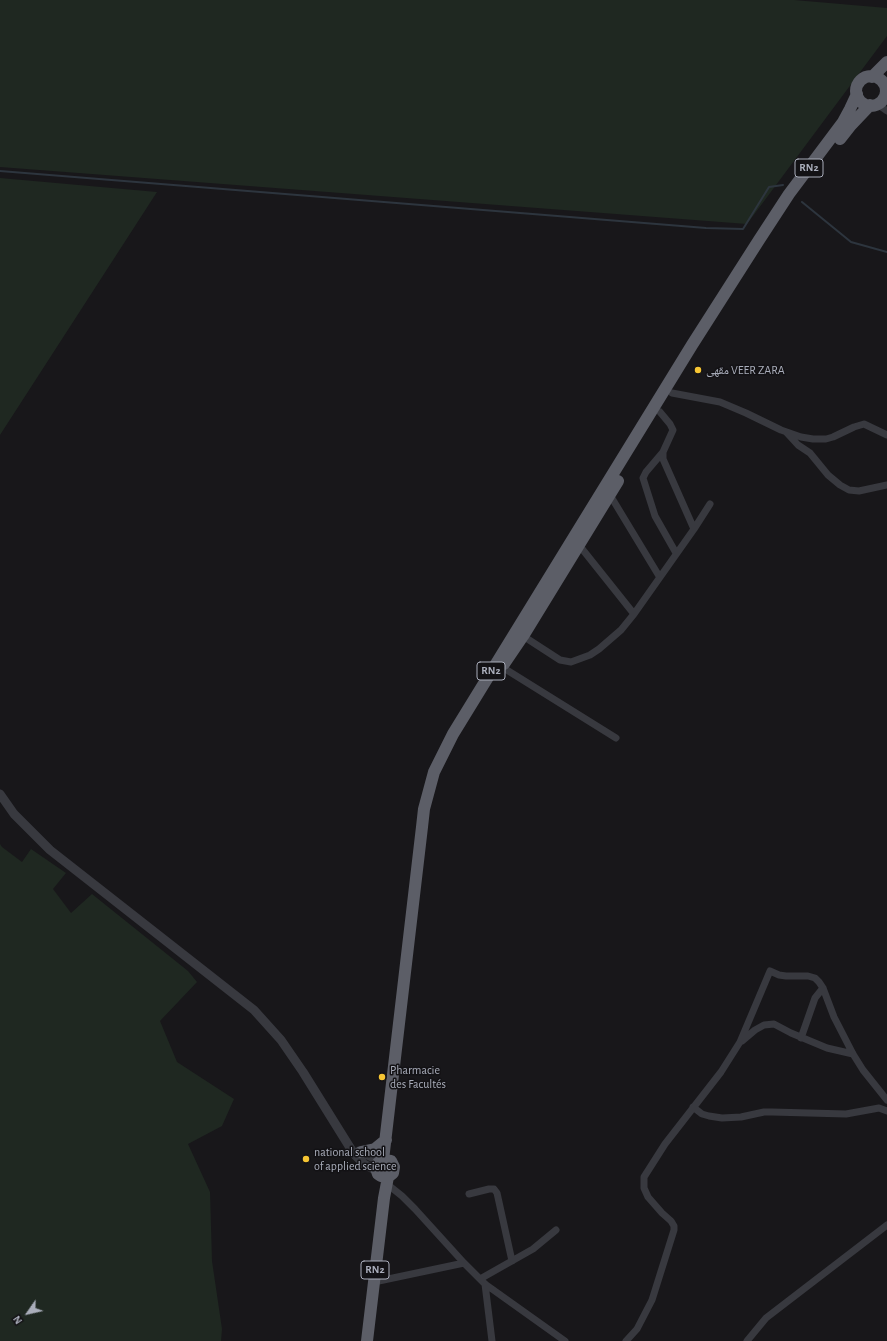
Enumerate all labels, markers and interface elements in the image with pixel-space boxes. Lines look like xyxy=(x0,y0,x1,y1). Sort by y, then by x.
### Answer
road number: RN2 xyxy=(795,159,823,177)
place label: مقهى VEER ZARA xyxy=(706,363,785,377)
marker: مقهى VEER ZARA xyxy=(693,365,703,375)
road number: RN2 xyxy=(477,662,505,680)
place label: Pharmacie des Facultés xyxy=(390,1063,446,1091)
marker: Pharmacie des Facultés xyxy=(377,1072,387,1082)
place label: national school of applied science xyxy=(314,1145,396,1173)
marker: national school of applied science xyxy=(301,1154,311,1164)
road number: RN2 xyxy=(361,1261,389,1279)
north arrow xyxy=(8,1293,48,1333)
text: N xyxy=(11,1314,24,1326)

